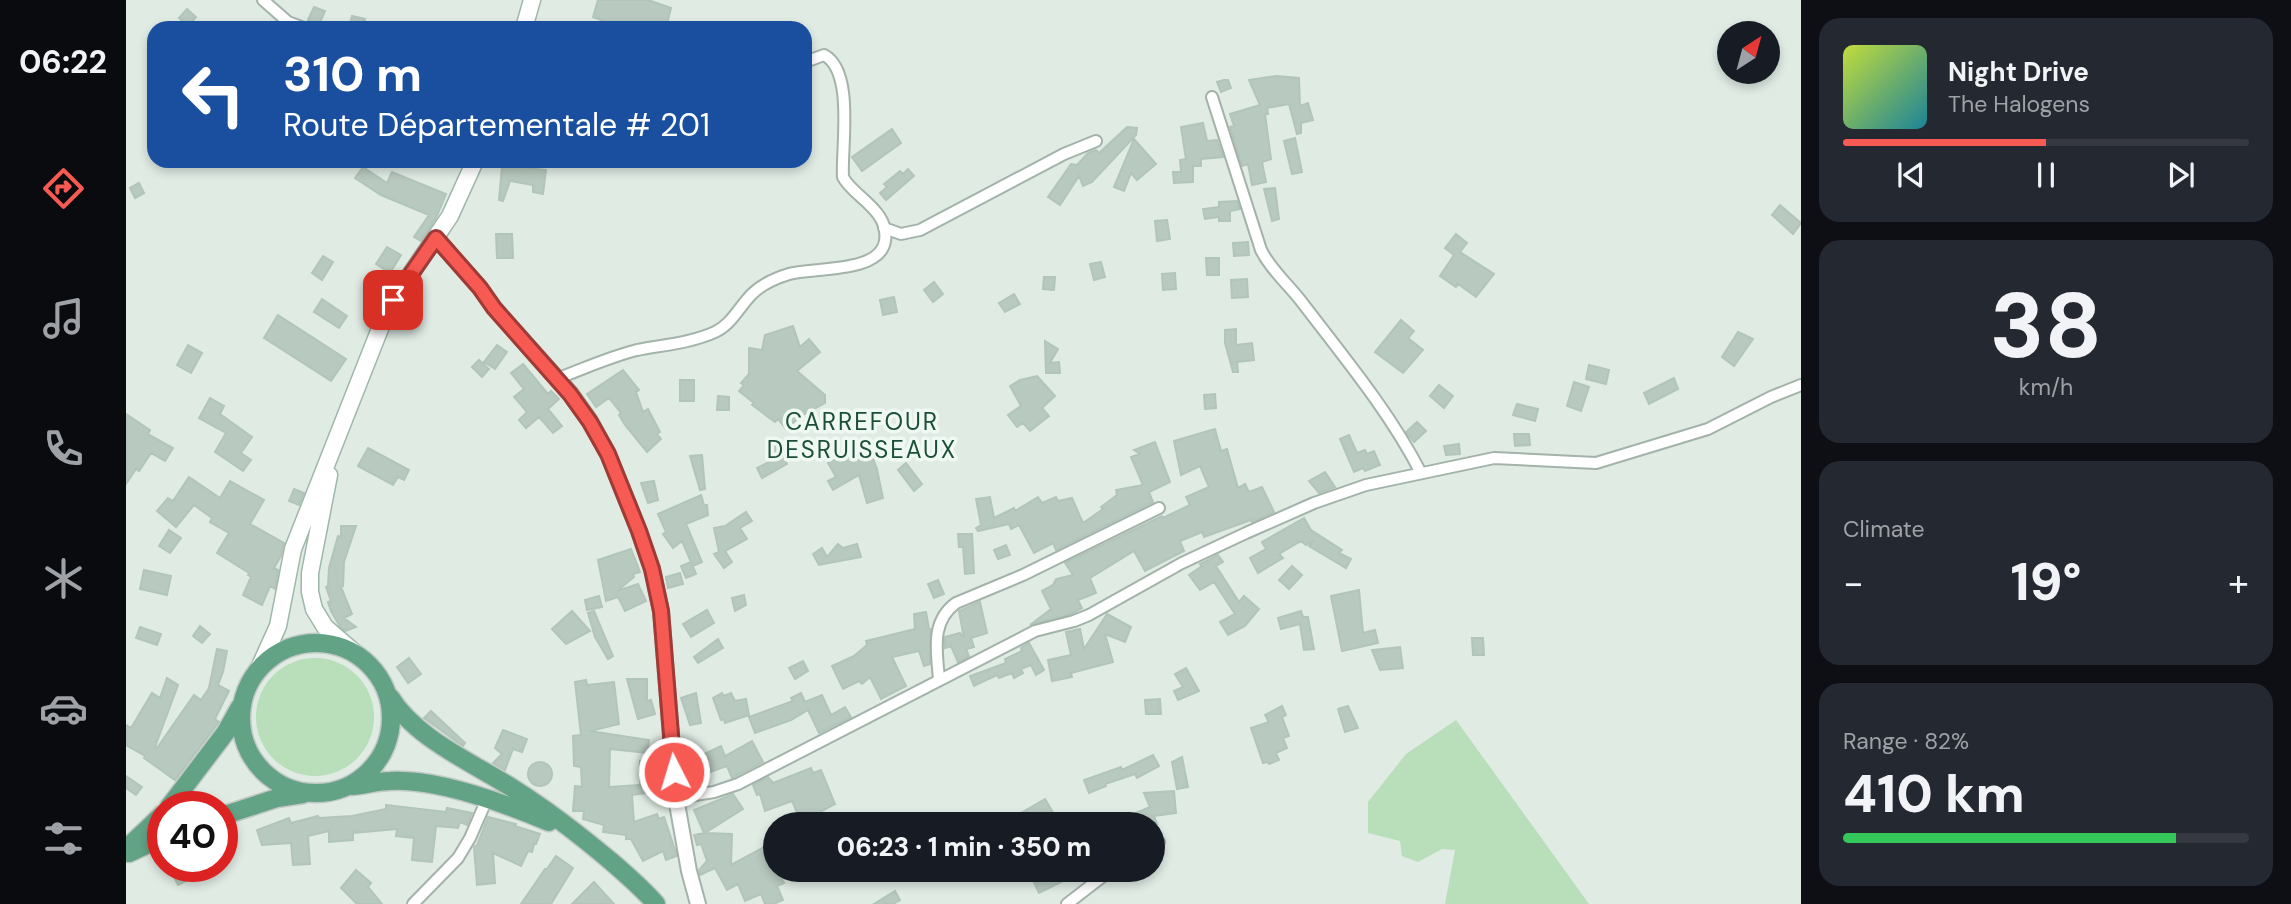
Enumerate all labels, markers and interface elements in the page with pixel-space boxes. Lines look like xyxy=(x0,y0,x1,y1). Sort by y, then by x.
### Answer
north arrow xyxy=(1717,21,1780,84)
map controls xyxy=(1717,21,1780,84)
text: 06:22 xyxy=(19,41,107,83)
text: 310 m xyxy=(283,42,422,106)
icon: left xyxy=(168,49,259,140)
text: Night Drive xyxy=(1948,55,2089,89)
text: The Halogens xyxy=(1948,89,2090,119)
text: Route Départementale # 201 xyxy=(283,104,710,146)
icon: previous xyxy=(1892,156,1930,194)
icon: pause xyxy=(2027,156,2065,194)
icon: next xyxy=(2162,156,2200,194)
icon: directions xyxy=(39,164,88,213)
text: 38 xyxy=(1990,267,2102,385)
pin xyxy=(363,270,423,330)
icon: arrive xyxy=(374,281,412,319)
icon: music xyxy=(39,294,88,343)
text: km/h xyxy=(2019,372,2073,402)
district label: CARREFOUR DESRUISSEAUX xyxy=(767,406,957,465)
icon: phone xyxy=(39,424,88,473)
text: Climate xyxy=(1843,514,1925,544)
text: 19° xyxy=(2010,548,2082,616)
icon: climate xyxy=(39,554,88,603)
text: − xyxy=(1843,558,1864,608)
text: + xyxy=(2228,558,2249,608)
icon: car xyxy=(39,684,88,733)
text: Range · 82% xyxy=(1843,726,1969,756)
position arrow xyxy=(637,735,711,809)
text: 410 km xyxy=(1843,760,2025,828)
speed limit sign: 40 xyxy=(147,791,238,882)
icon: filters xyxy=(39,814,88,863)
text: 06:23 · 1 min · 350 m xyxy=(837,830,1091,864)

